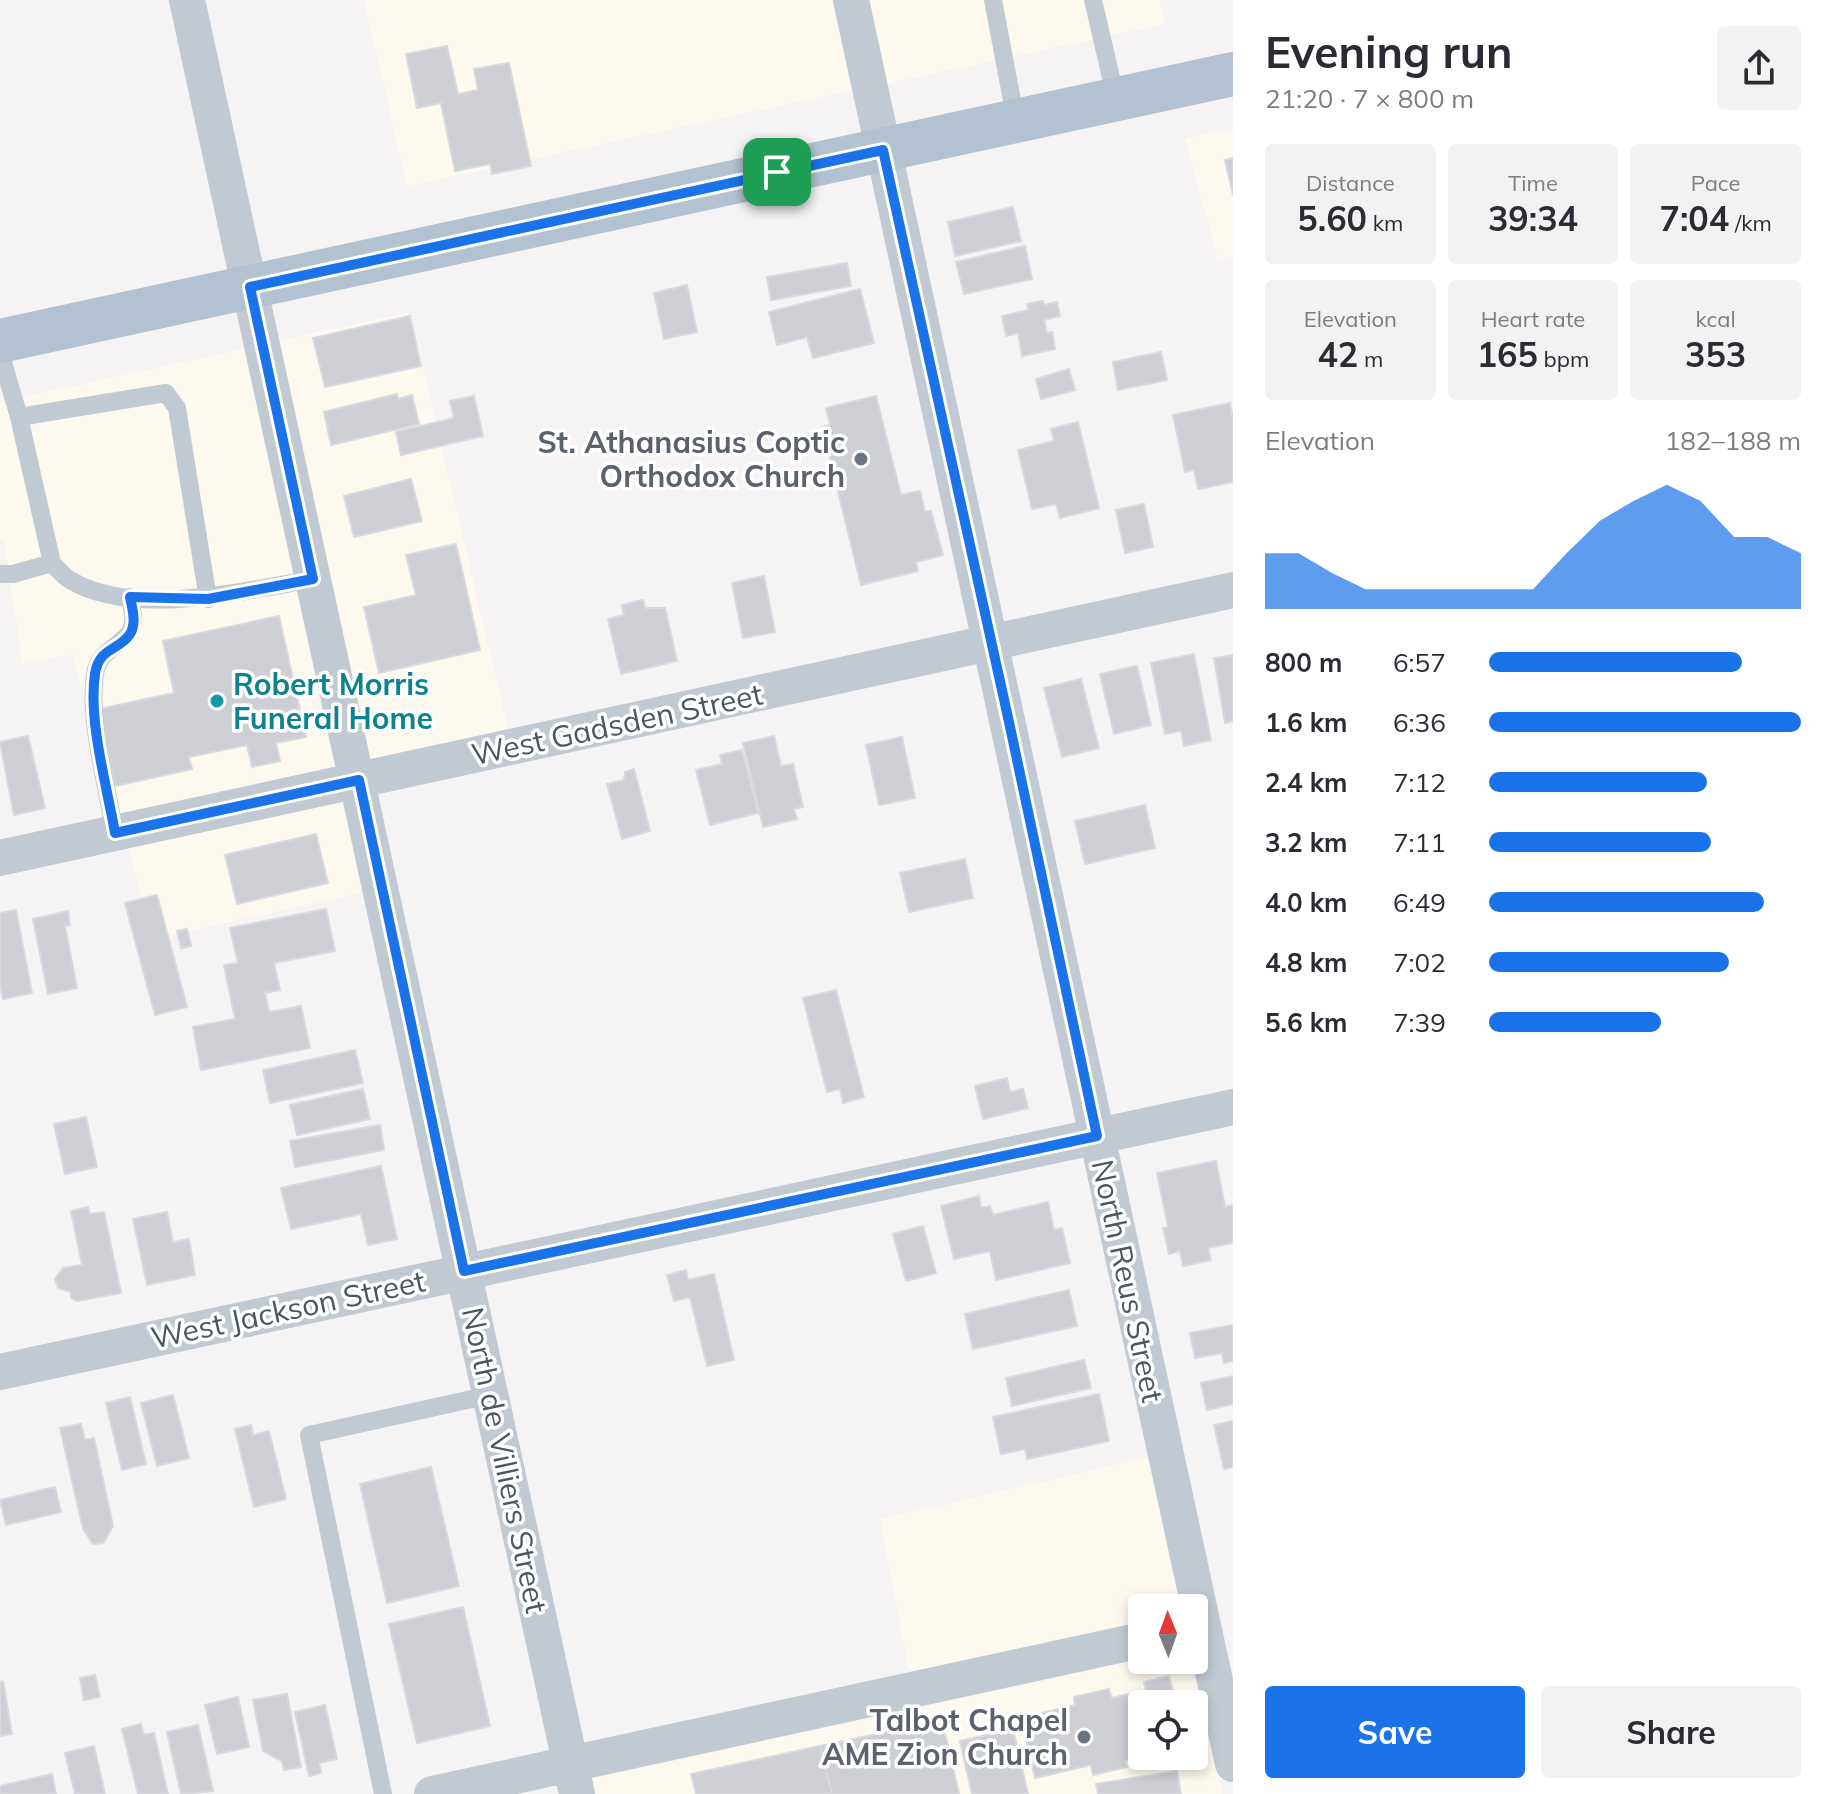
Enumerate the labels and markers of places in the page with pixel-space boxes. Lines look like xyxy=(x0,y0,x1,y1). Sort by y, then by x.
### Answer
pin xyxy=(743,138,811,206)
place label: St. Athanasius Coptic Orthodox Church xyxy=(537,423,845,495)
marker: St. Athanasius Coptic Orthodox Church xyxy=(852,450,870,468)
place label: Robert Morris Funeral Home xyxy=(233,665,433,737)
marker: Robert Morris Funeral Home xyxy=(208,692,226,710)
place label: Talbot Chapel AME Zion Church xyxy=(822,1701,1068,1773)
marker: Talbot Chapel AME Zion Church xyxy=(1075,1728,1093,1746)

